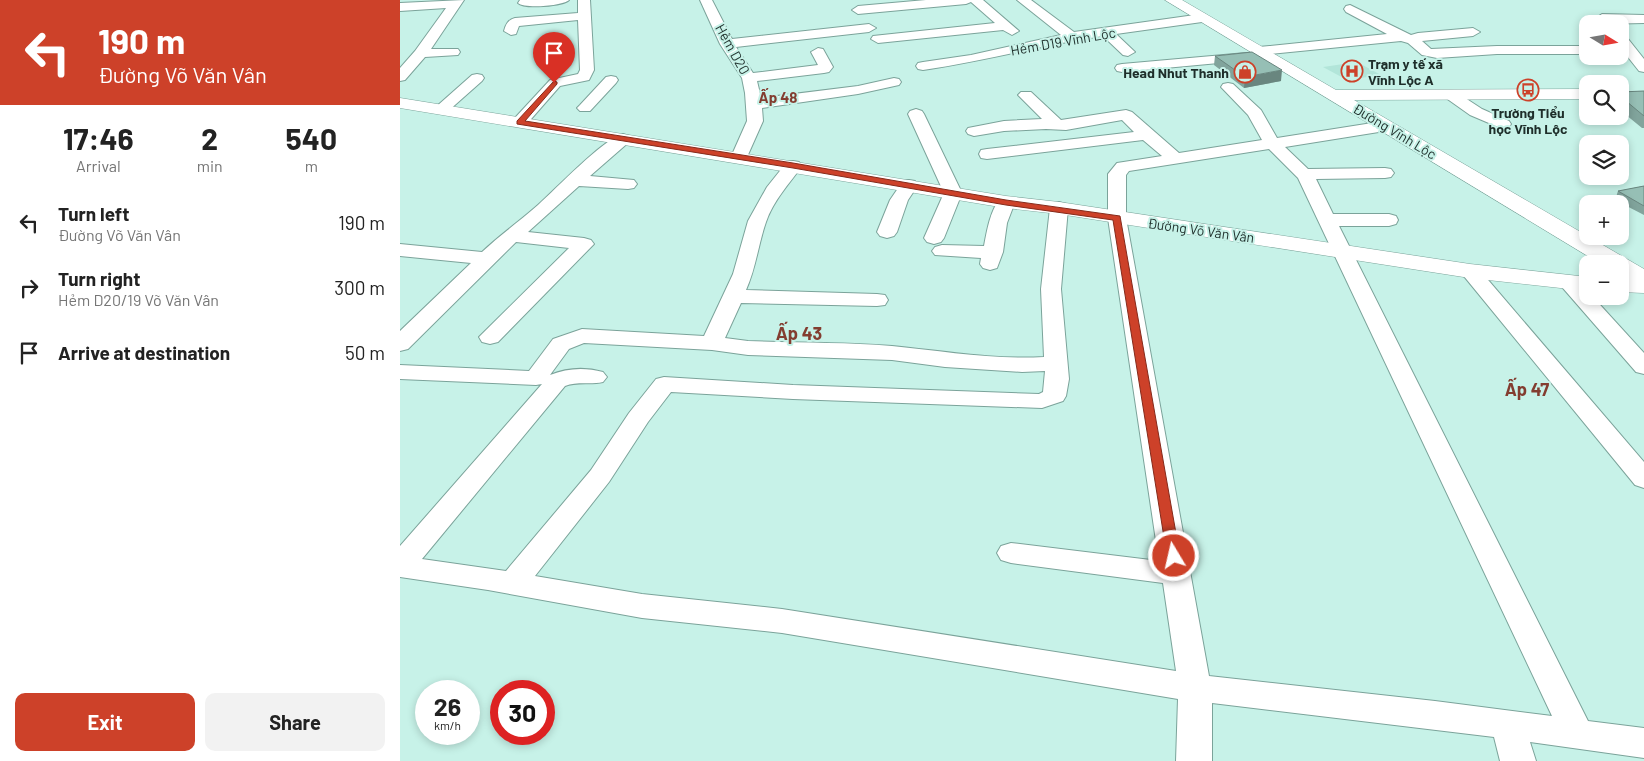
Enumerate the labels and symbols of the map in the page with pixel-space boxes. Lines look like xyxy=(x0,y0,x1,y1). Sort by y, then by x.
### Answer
north arrow xyxy=(1579,15,1629,65)
street label: Hẻm D20 xyxy=(712,21,754,77)
street label: Hẻm D19 Vĩnh Lộc xyxy=(1009,23,1117,59)
pin xyxy=(533,32,575,83)
place label: Trạm y tế xã Vĩnh Lộc A xyxy=(1368,55,1443,88)
hospital icon: Trạm y tế xã Vĩnh Lộc A xyxy=(1340,59,1364,83)
shop icon: Head Nhut Thanh xyxy=(1233,60,1257,84)
place label: Head Nhut Thanh xyxy=(1123,64,1229,81)
bus stop icon: Trường Tiểu học Vĩnh Lộc xyxy=(1516,78,1540,102)
district label: Ấp 48 xyxy=(759,88,797,106)
street label: Đường Vĩnh Lộc xyxy=(1350,99,1440,163)
place label: Trường Tiểu học Vĩnh Lộc xyxy=(1489,104,1568,137)
street label: Đường Võ Văn Vân xyxy=(1147,214,1255,246)
district label: Ấp 43 xyxy=(776,321,822,344)
district label: Ấp 47 xyxy=(1505,377,1549,400)
position arrow xyxy=(1147,529,1199,581)
speed limit sign: 30 xyxy=(490,680,555,745)

